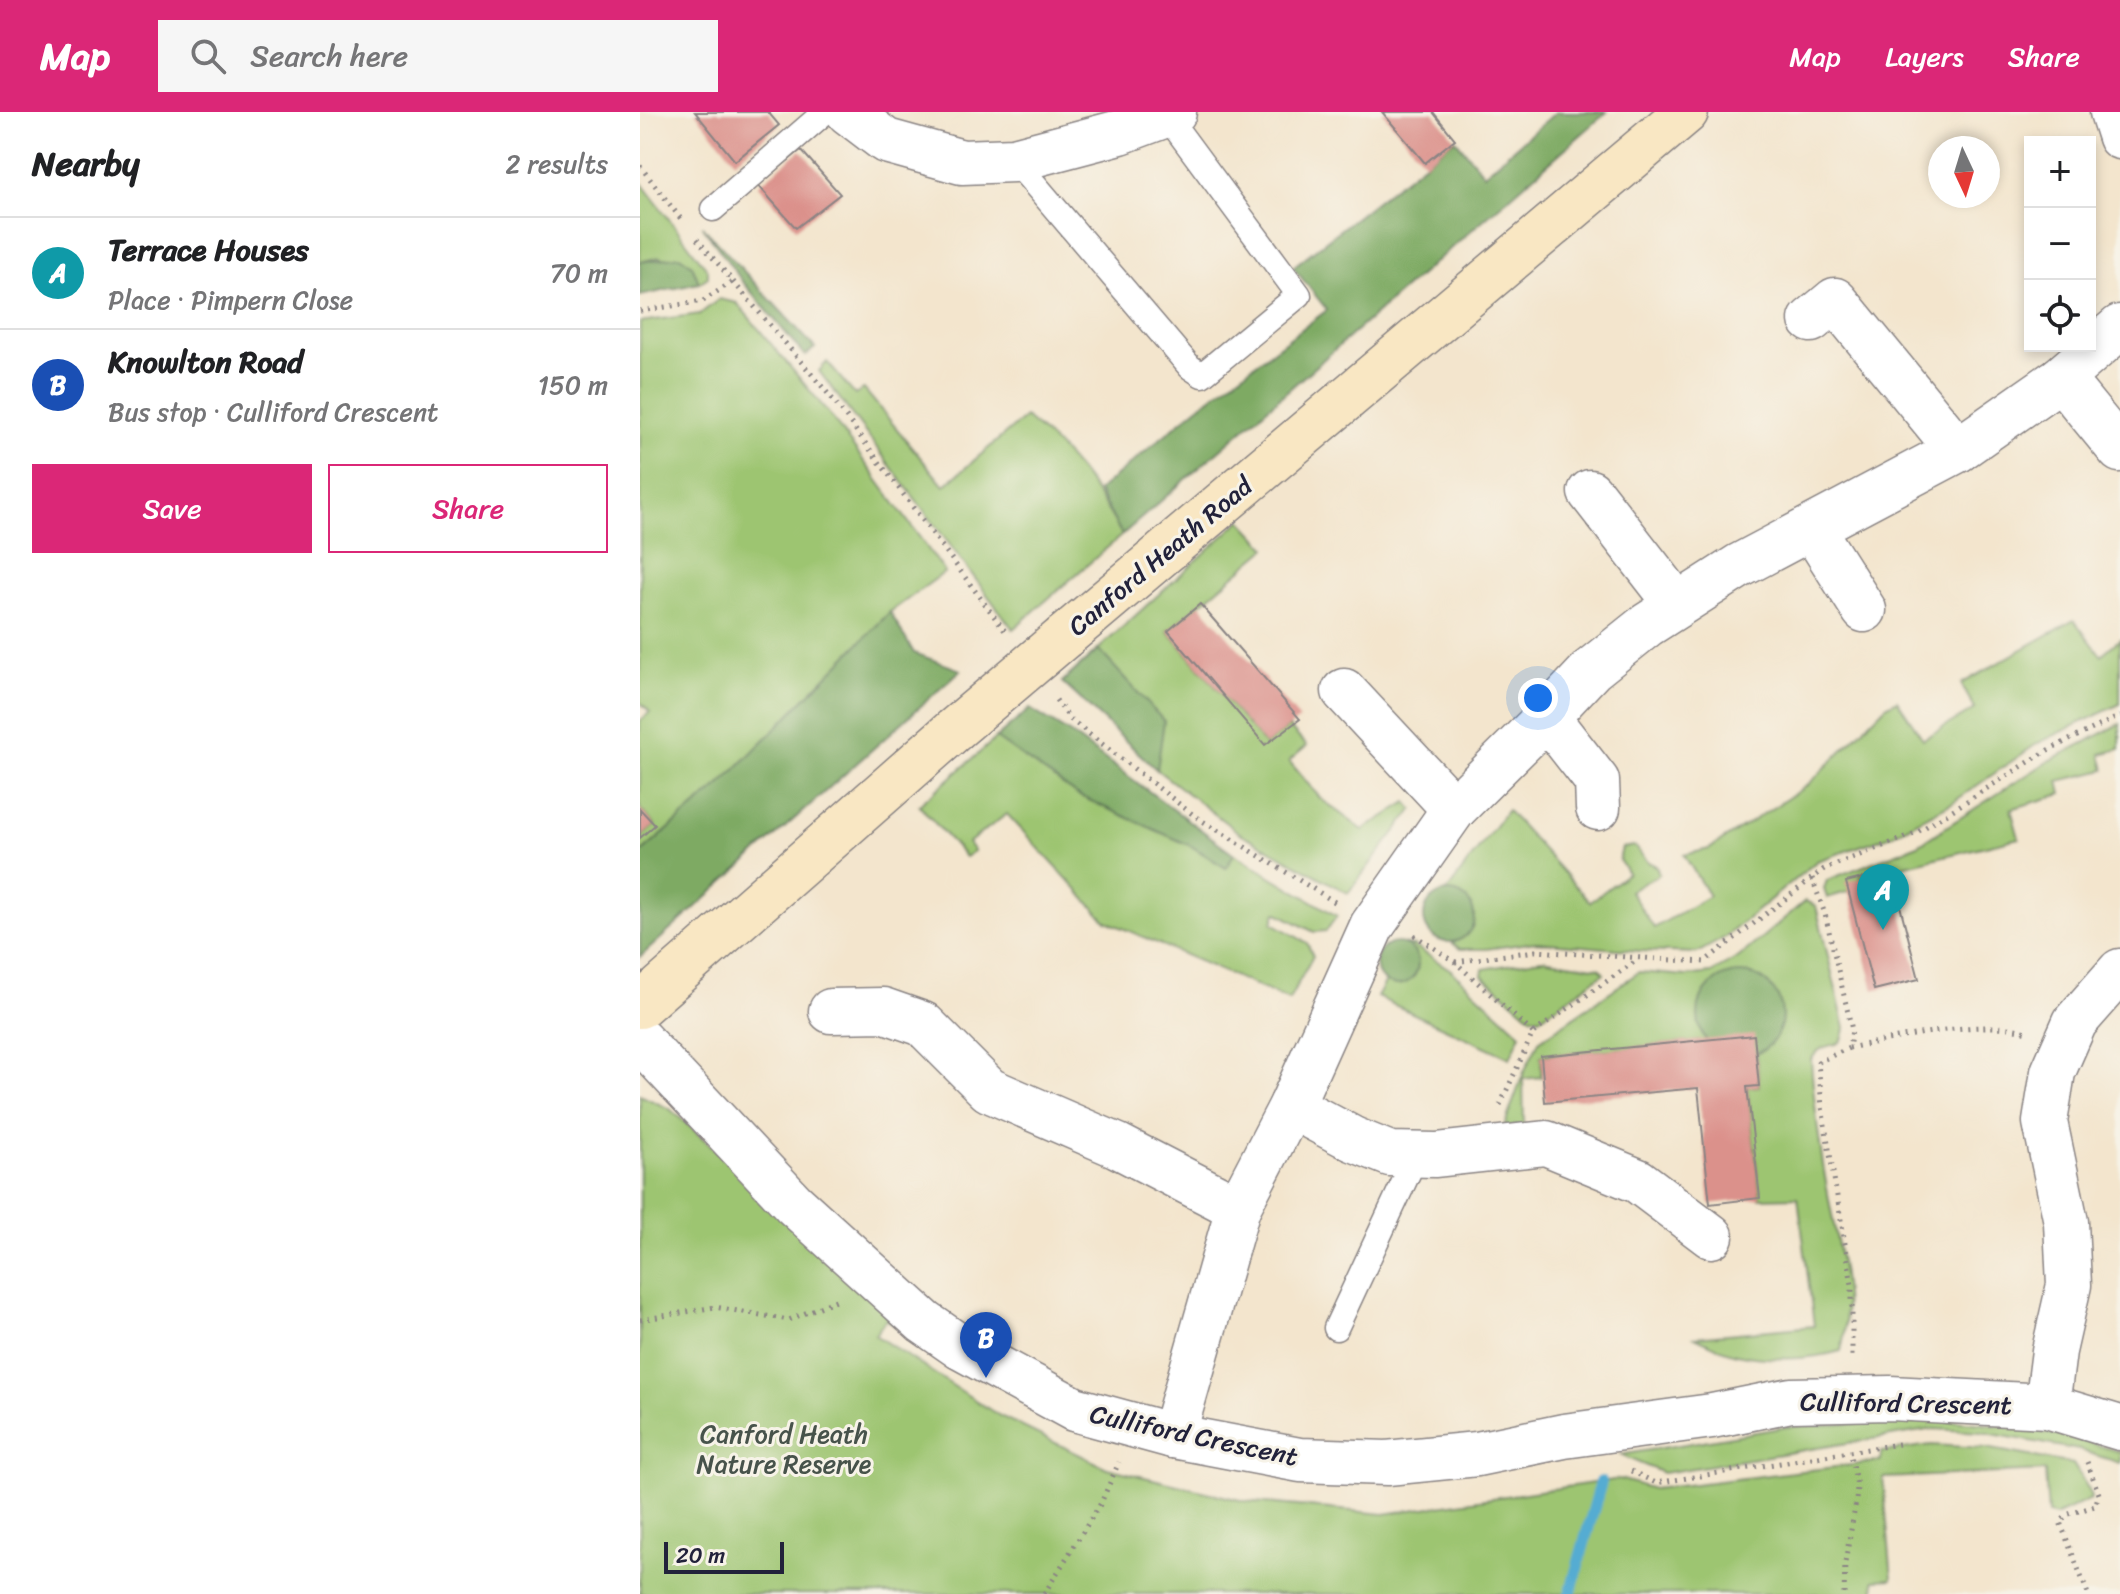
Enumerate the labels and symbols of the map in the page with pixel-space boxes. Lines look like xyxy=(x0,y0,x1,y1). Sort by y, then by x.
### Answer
north arrow xyxy=(1928,136,2000,208)
street label: Canford Heath Road xyxy=(1057,463,1265,648)
your location xyxy=(1518,678,1558,718)
pin: A xyxy=(1857,864,1909,930)
pin: B xyxy=(960,1312,1012,1378)
street label: Culliford Crescent xyxy=(1800,1378,2012,1428)
street label: Culliford Crescent xyxy=(1086,1391,1302,1479)
park label: Canford Heath Nature Reserve xyxy=(697,1411,872,1487)
scale bar xyxy=(664,1538,784,1574)

